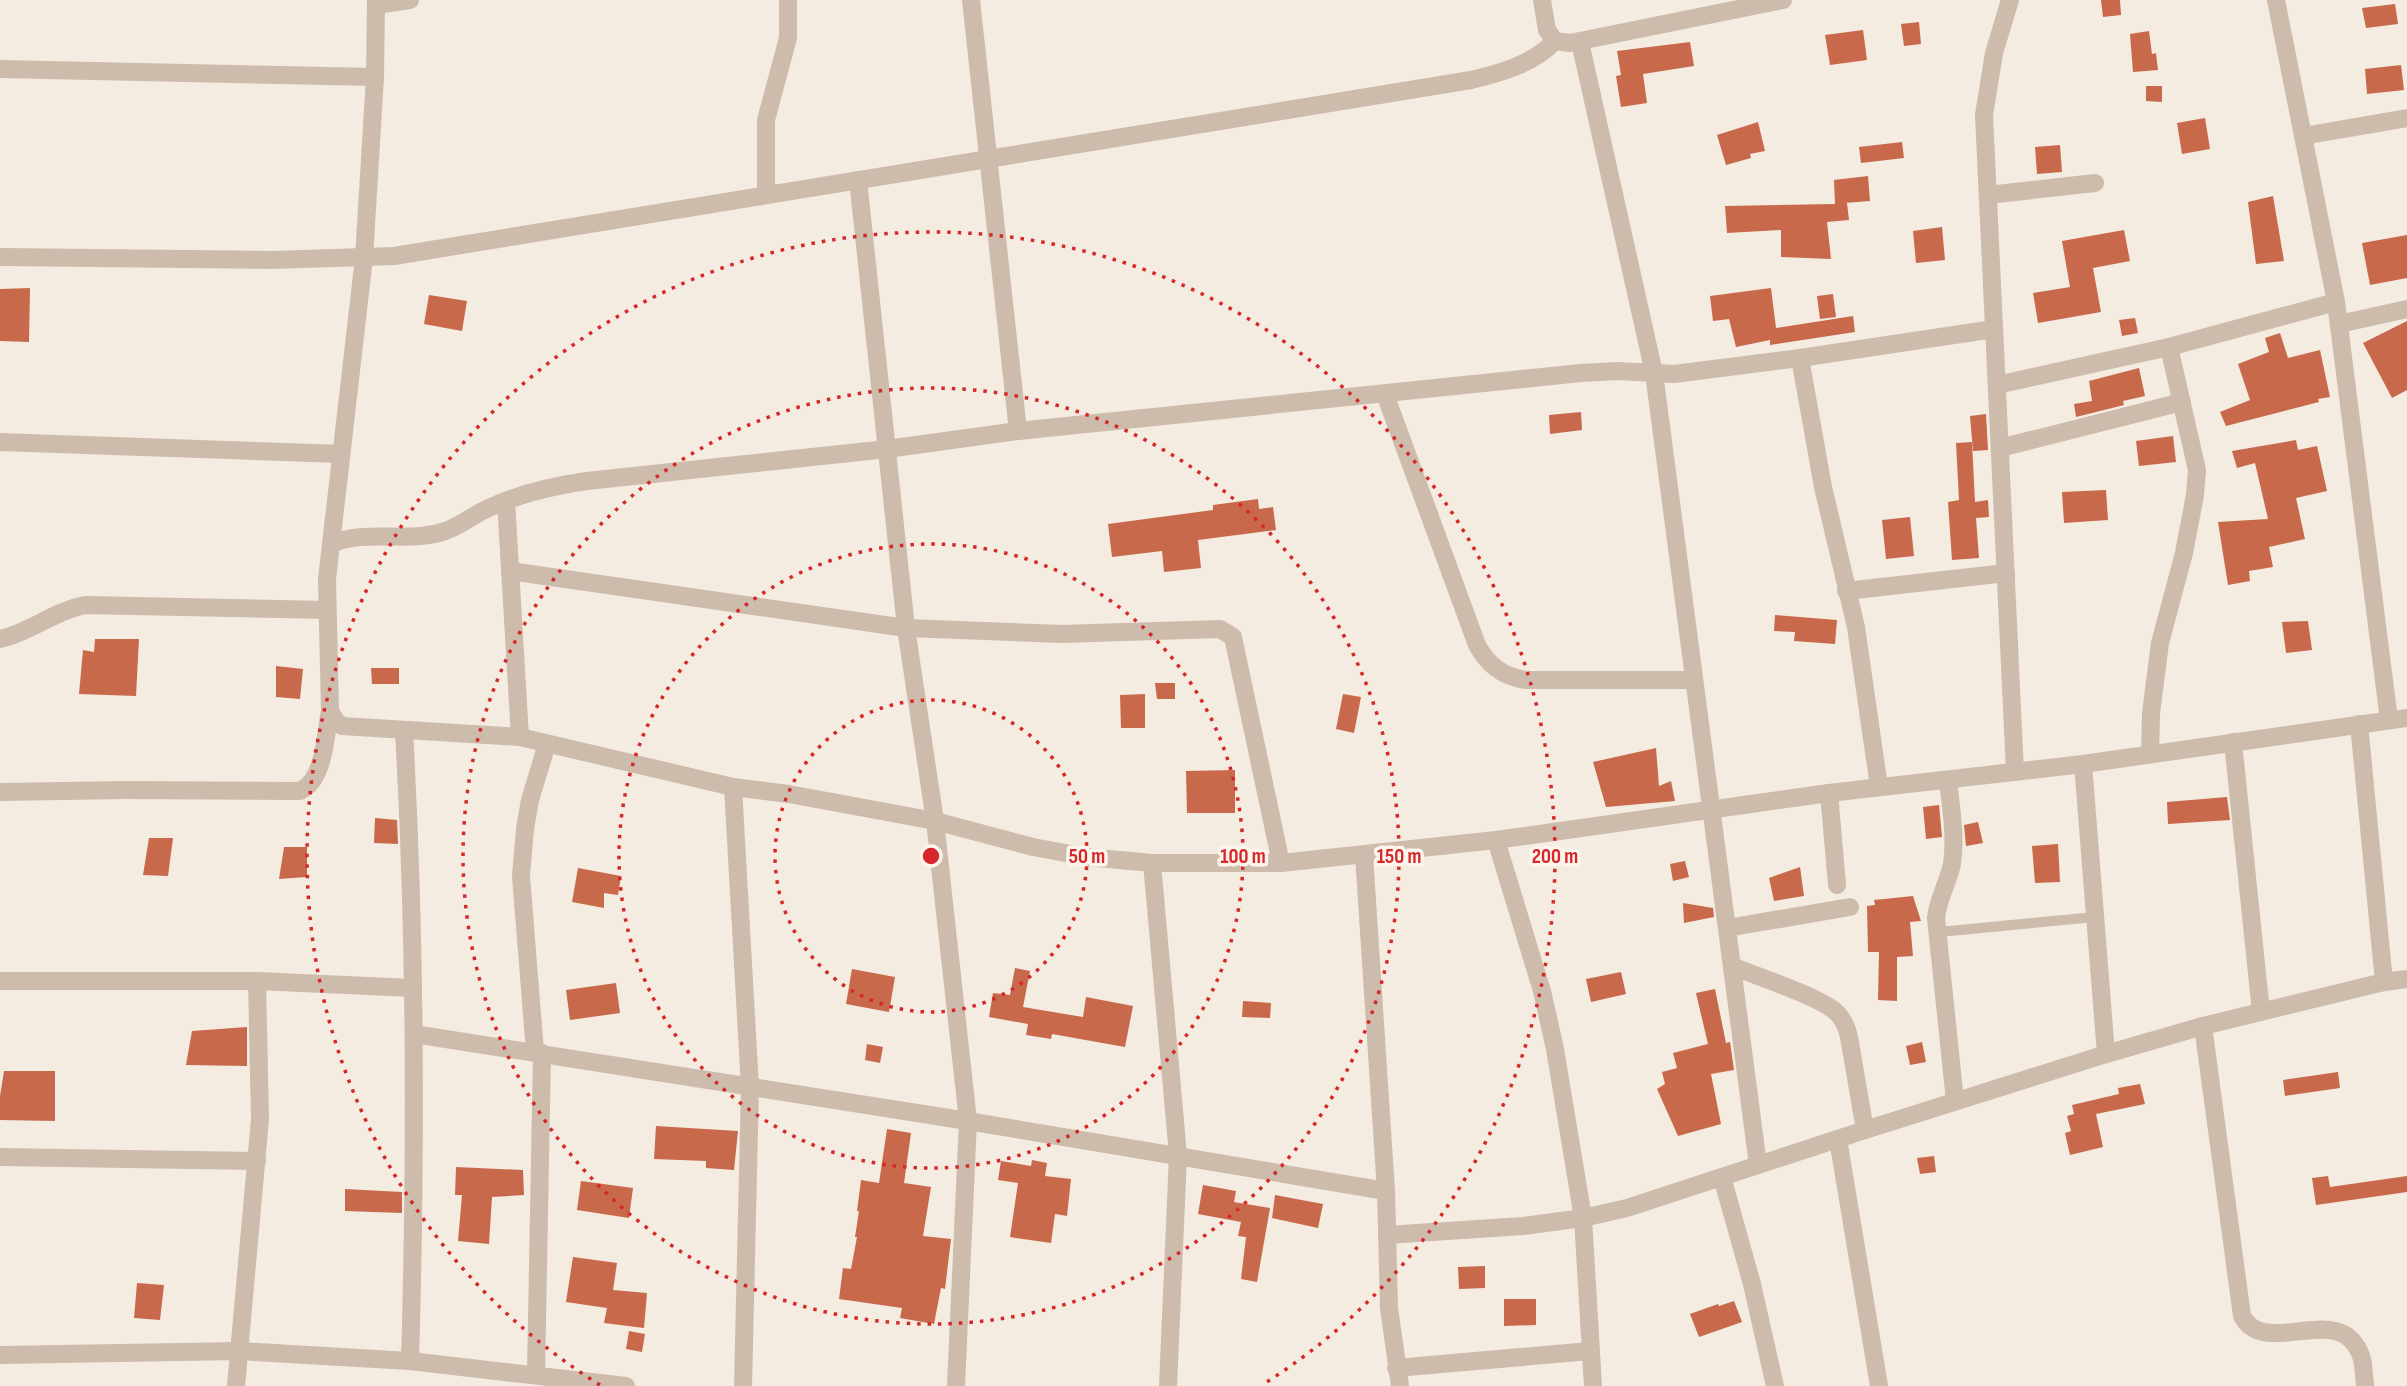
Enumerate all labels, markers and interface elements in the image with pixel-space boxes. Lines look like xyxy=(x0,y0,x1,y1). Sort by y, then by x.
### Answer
centre of rings xyxy=(919,844,943,868)
text: 50 m xyxy=(1069,844,1105,869)
text: 100 m xyxy=(1220,844,1266,869)
text: 150 m xyxy=(1377,844,1421,869)
text: 200 m xyxy=(1532,844,1578,869)

